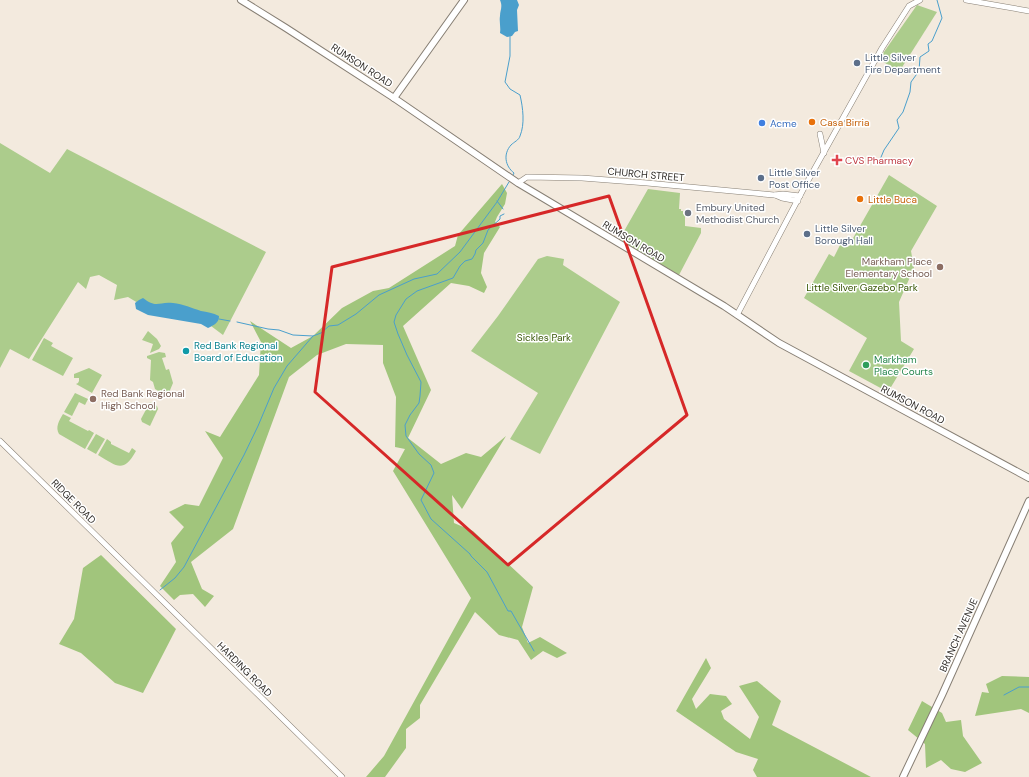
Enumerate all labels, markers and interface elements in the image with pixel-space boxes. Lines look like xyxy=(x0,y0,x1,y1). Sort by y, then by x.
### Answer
street label: RUMSON ROAD xyxy=(329,41,395,90)
place label: Little Silver Fire Department xyxy=(865,51,941,76)
marker: Little Silver Fire Department xyxy=(852,58,862,68)
place label: Casa Birria xyxy=(820,116,869,129)
place label: Acme xyxy=(770,117,797,130)
marker: Casa Birria xyxy=(807,117,817,127)
marker: Acme xyxy=(757,118,767,128)
place label: CVS Pharmacy xyxy=(845,154,914,167)
marker: CVS Pharmacy xyxy=(832,155,842,165)
street label: CHURCH STREET xyxy=(607,165,685,184)
place label: Little Silver Post Office xyxy=(769,166,820,191)
marker: Little Silver Post Office xyxy=(756,173,766,183)
place label: Little Buca xyxy=(868,193,917,206)
marker: Little Buca xyxy=(855,194,865,204)
place label: Embury United Methodist Church xyxy=(696,201,779,226)
marker: Embury United Methodist Church xyxy=(683,208,693,218)
street label: RUMSON ROAD xyxy=(600,218,667,265)
place label: Little Silver Borough Hall xyxy=(815,222,873,247)
marker: Little Silver Borough Hall xyxy=(802,229,812,239)
place label: Markham Place Elementary School xyxy=(845,255,932,280)
marker: Markham Place Elementary School xyxy=(935,262,945,272)
park label: Little Silver Gazebo Park xyxy=(806,281,918,294)
park label: Sickles Park xyxy=(517,331,571,344)
place label: Red Bank Regional Board of Education xyxy=(194,339,283,364)
marker: Red Bank Regional Board of Education xyxy=(181,346,191,356)
place label: Markham Place Courts xyxy=(874,353,933,378)
marker: Markham Place Courts xyxy=(861,360,871,370)
street label: RUMSON ROAD xyxy=(878,382,947,427)
place label: Red Bank Regional High School xyxy=(101,387,185,412)
marker: Red Bank Regional High School xyxy=(88,394,98,404)
street label: RIDGE ROAD xyxy=(49,476,99,526)
street label: BRANCH AVENUE xyxy=(936,596,981,674)
street label: HARDING ROAD xyxy=(214,639,275,700)

